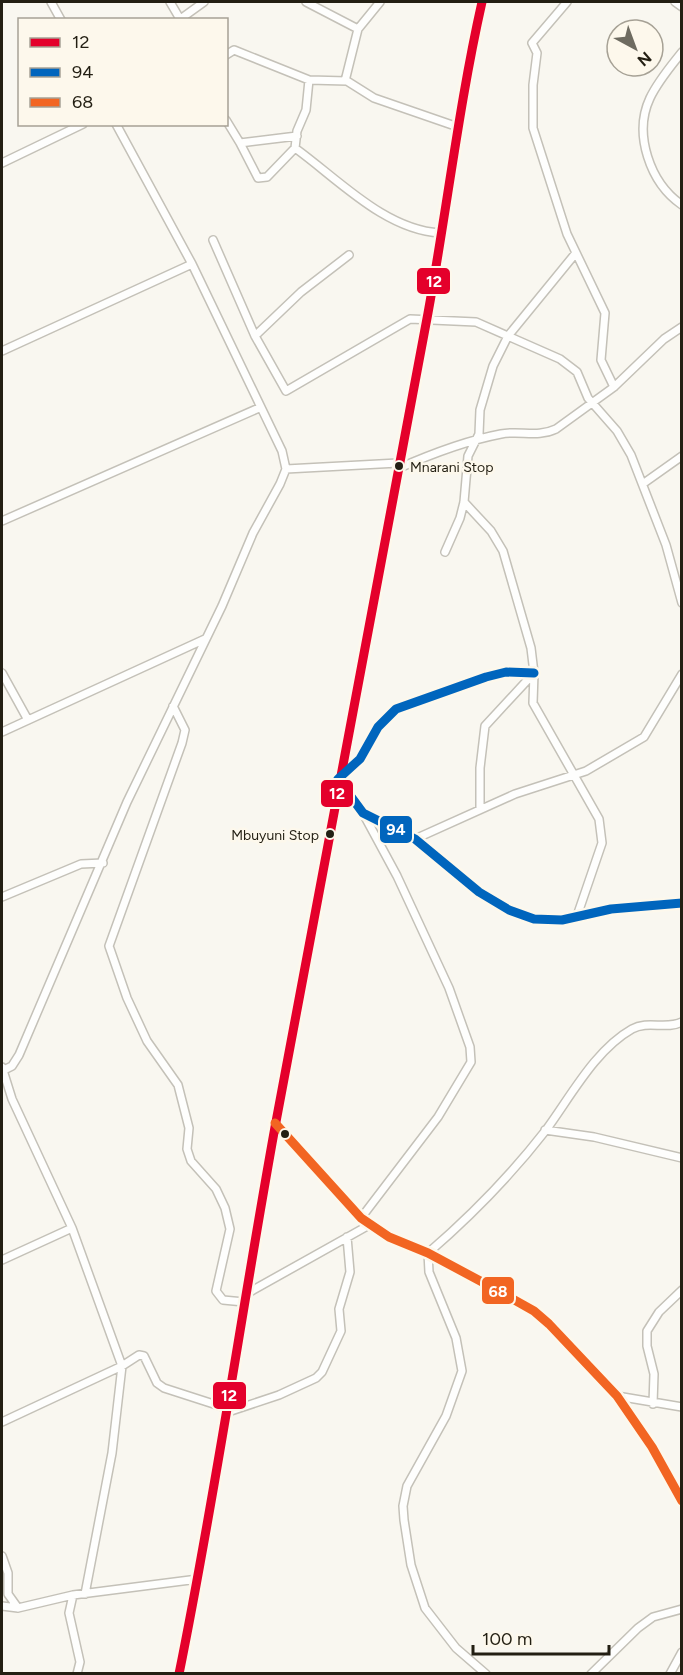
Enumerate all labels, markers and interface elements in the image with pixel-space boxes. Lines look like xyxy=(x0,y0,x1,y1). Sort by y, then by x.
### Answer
legend xyxy=(18,18,228,126)
north arrow xyxy=(605,18,665,78)
text: 12 xyxy=(72,31,90,53)
text: N xyxy=(634,48,655,70)
text: 94 xyxy=(72,61,93,83)
text: 68 xyxy=(72,91,93,113)
line badge: 12 xyxy=(416,267,451,295)
text: 12 xyxy=(426,272,442,291)
place label: Mnarani Stop xyxy=(410,459,493,476)
marker: Mnarani Stop xyxy=(393,460,405,472)
line badge: 12 xyxy=(320,779,354,808)
text: 12 xyxy=(329,784,345,803)
line badge: 94 xyxy=(379,815,413,844)
text: 94 xyxy=(386,820,406,839)
place label: Mbuyuni Stop xyxy=(231,827,319,844)
marker: Mbuyuni Stop xyxy=(324,828,336,840)
unlabelled marker xyxy=(279,1128,291,1140)
line badge: 68 xyxy=(481,1276,515,1305)
text: 68 xyxy=(488,1282,508,1301)
line badge: 12 xyxy=(212,1381,247,1410)
text: 12 xyxy=(221,1386,237,1405)
scale bar xyxy=(473,1618,610,1656)
text: 100 m xyxy=(482,1628,532,1650)

